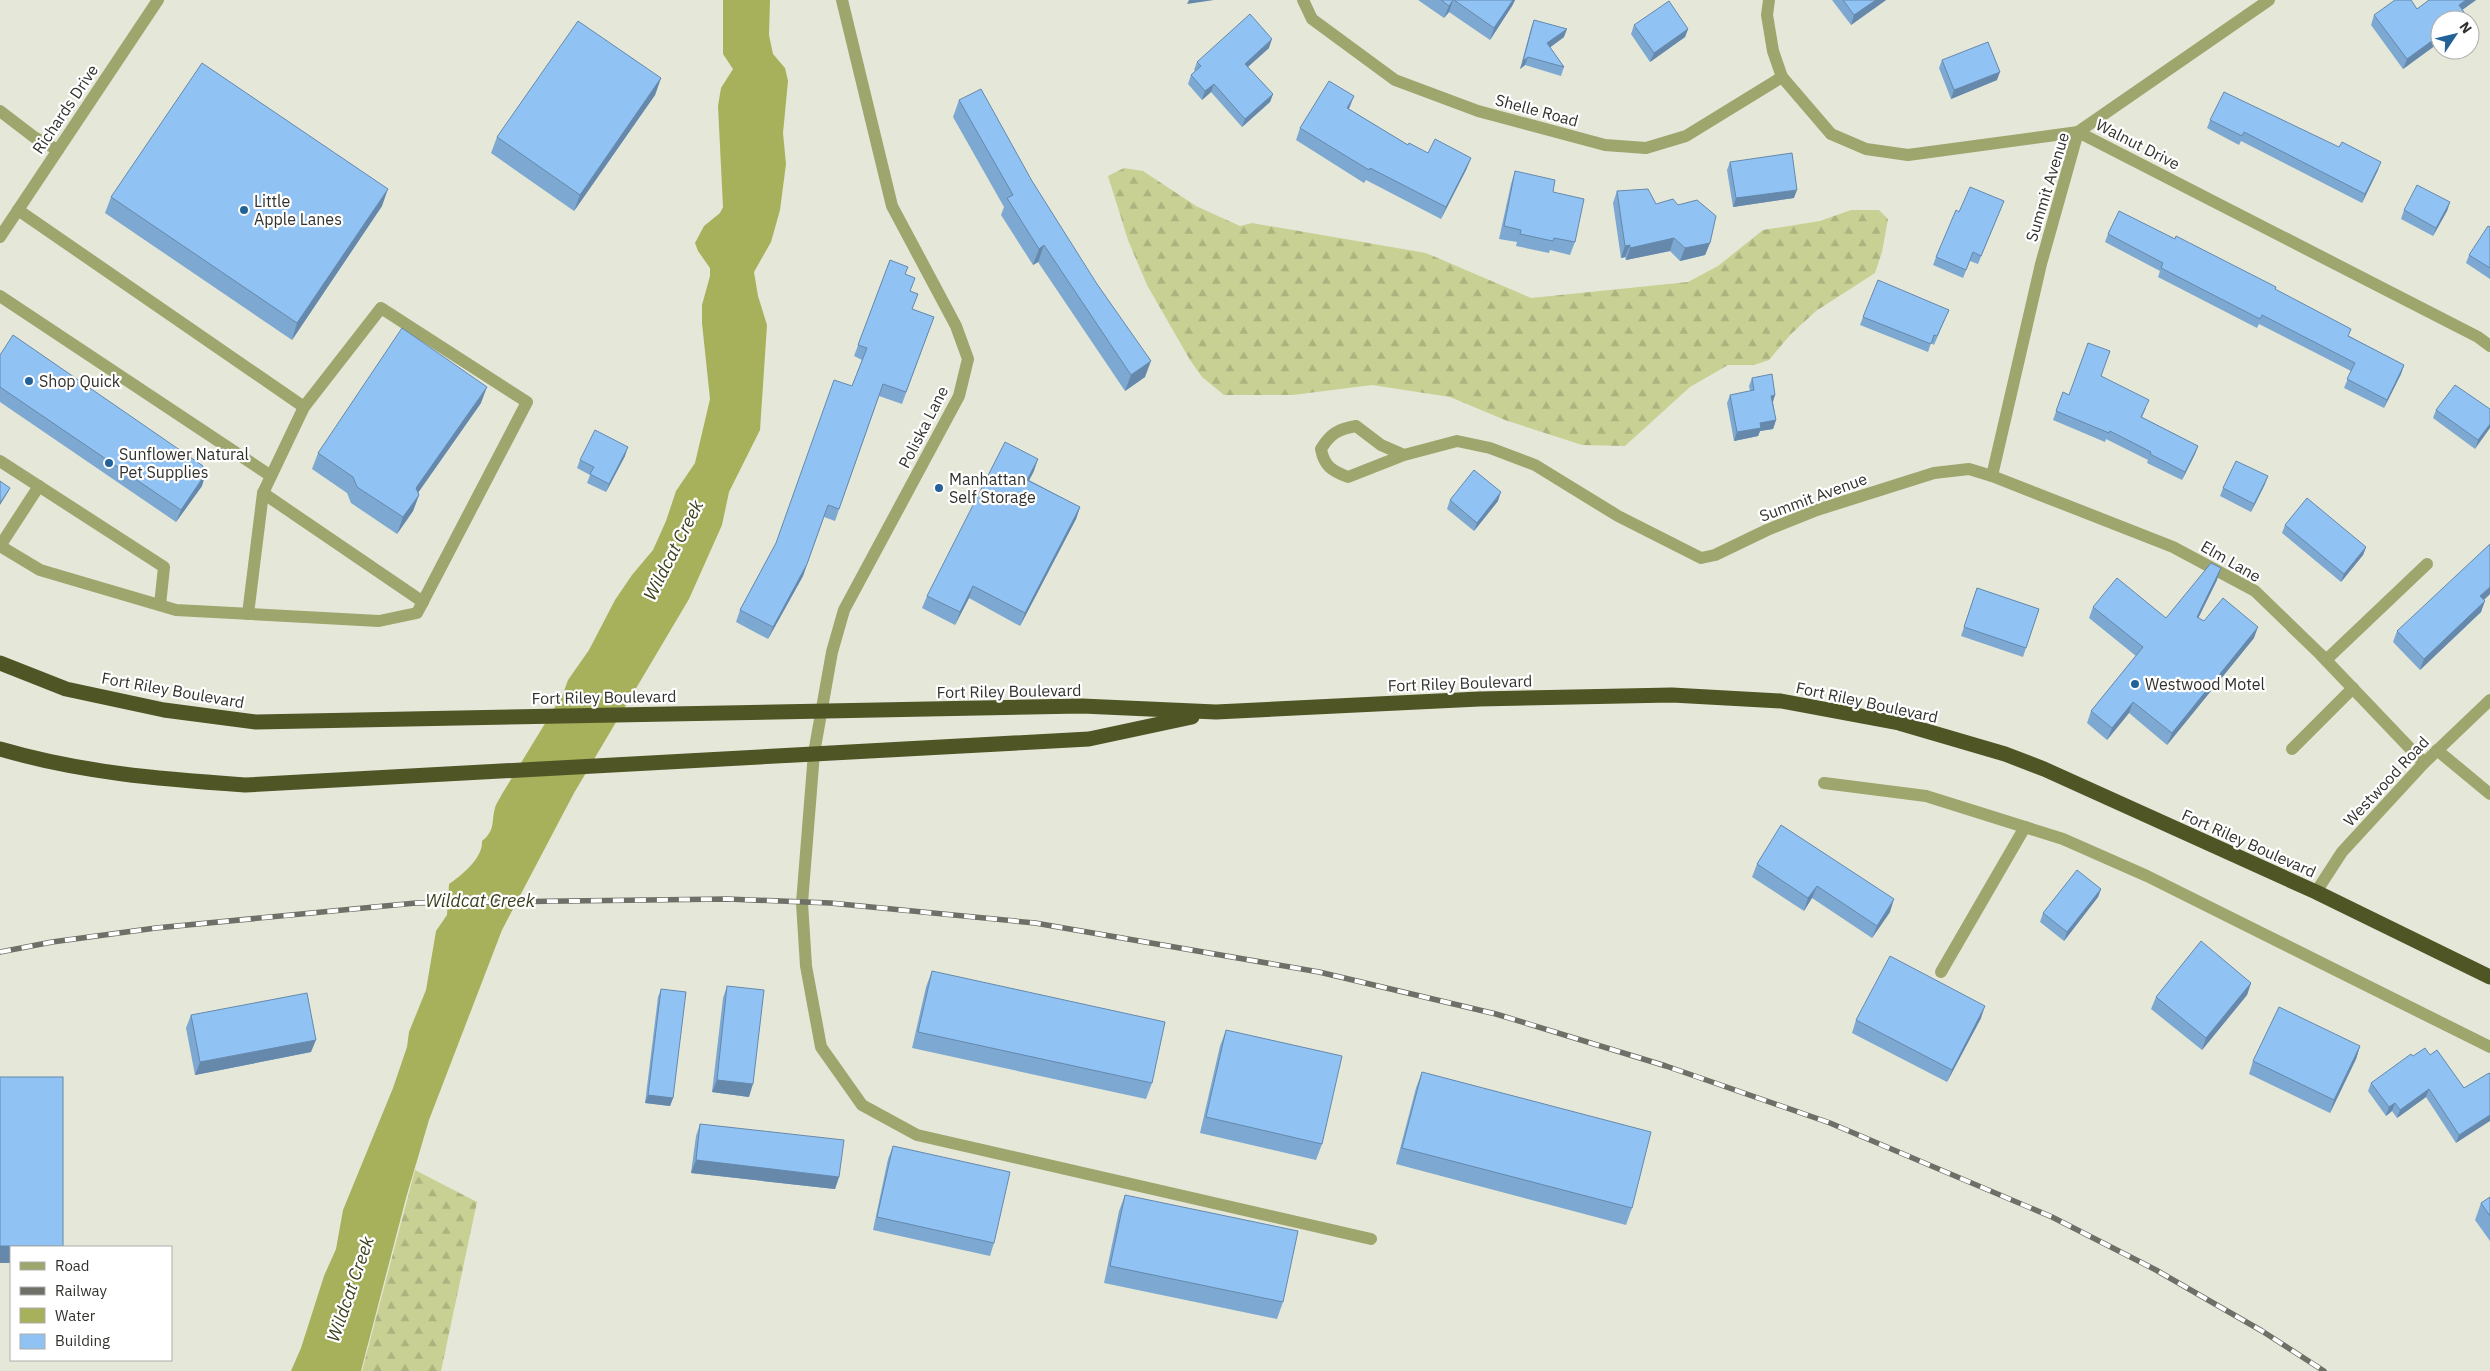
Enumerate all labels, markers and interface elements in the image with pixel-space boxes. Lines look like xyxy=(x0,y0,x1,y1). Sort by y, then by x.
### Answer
north arrow xyxy=(2430,10,2480,60)
text: N xyxy=(2455,18,2476,37)
street label: Richards Drive xyxy=(28,60,102,158)
street label: Shelle Road xyxy=(1493,89,1581,131)
street label: Walnut Drive xyxy=(2093,114,2184,174)
street label: Summit Avenue xyxy=(2021,130,2073,244)
place label: Little Apple Lanes xyxy=(254,191,342,229)
marker: Little Apple Lanes xyxy=(238,204,250,216)
place label: Shop Quick xyxy=(39,371,121,391)
marker: Shop Quick xyxy=(23,375,35,387)
street label: Poliska Lane xyxy=(894,382,952,471)
place label: Sunflower Natural Pet Supplies xyxy=(119,444,249,482)
marker: Sunflower Natural Pet Supplies xyxy=(103,457,115,469)
street label: Summit Avenue xyxy=(1756,468,1870,526)
place label: Manhattan Self Storage xyxy=(949,469,1036,507)
marker: Manhattan Self Storage xyxy=(933,482,945,494)
water label: Wildcat Creek xyxy=(638,495,708,604)
street label: Elm Lane xyxy=(2197,536,2265,586)
street label: Fort Riley Boulevard xyxy=(100,668,246,712)
street label: Fort Riley Boulevard xyxy=(1387,670,1533,696)
place label: Westwood Motel xyxy=(2145,674,2265,694)
street label: Fort Riley Boulevard xyxy=(1794,677,1940,727)
marker: Westwood Motel xyxy=(2129,678,2141,690)
street label: Fort Riley Boulevard xyxy=(936,680,1082,702)
street label: Fort Riley Boulevard xyxy=(531,686,677,708)
street label: Westwood Road xyxy=(2339,732,2433,830)
street label: Fort Riley Boulevard xyxy=(2179,804,2319,882)
water label: Wildcat Creek xyxy=(425,889,536,912)
water label: Wildcat Creek xyxy=(321,1233,379,1345)
legend xyxy=(10,1246,172,1361)
text: Road xyxy=(55,1256,90,1275)
text: Railway xyxy=(55,1281,108,1300)
text: Water xyxy=(55,1306,96,1325)
text: Building xyxy=(55,1331,110,1350)

